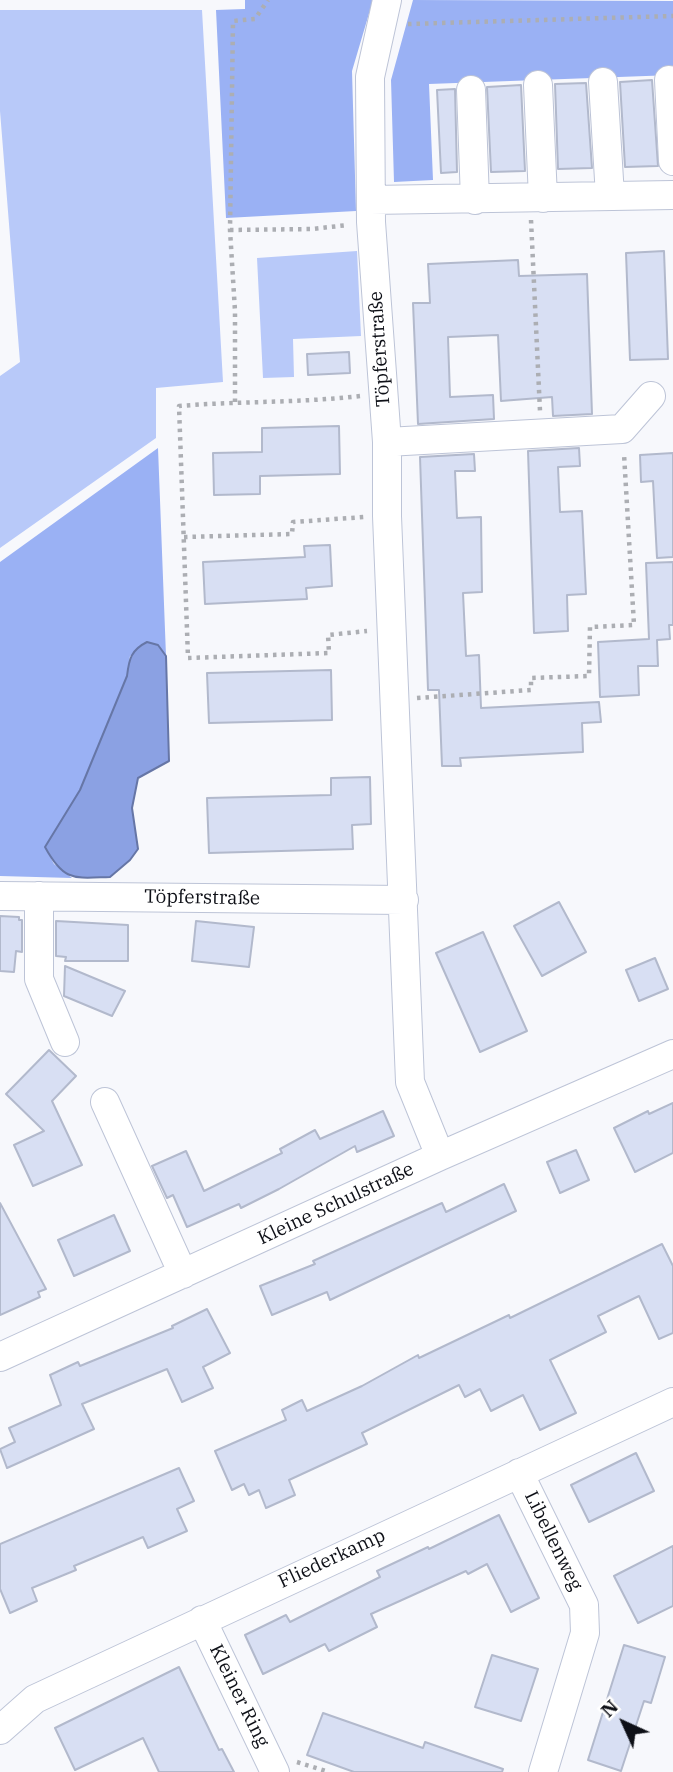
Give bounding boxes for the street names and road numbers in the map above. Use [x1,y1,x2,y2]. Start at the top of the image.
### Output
street label: Töpferstraße [365,290,395,408]
street label: Töpferstraße [144,886,260,910]
street label: Kleine Schulstraße [254,1158,418,1250]
street label: Libellenweg [519,1488,587,1594]
street label: Fliederkamp [275,1524,389,1594]
street label: Kleiner Ring [204,1641,274,1751]

